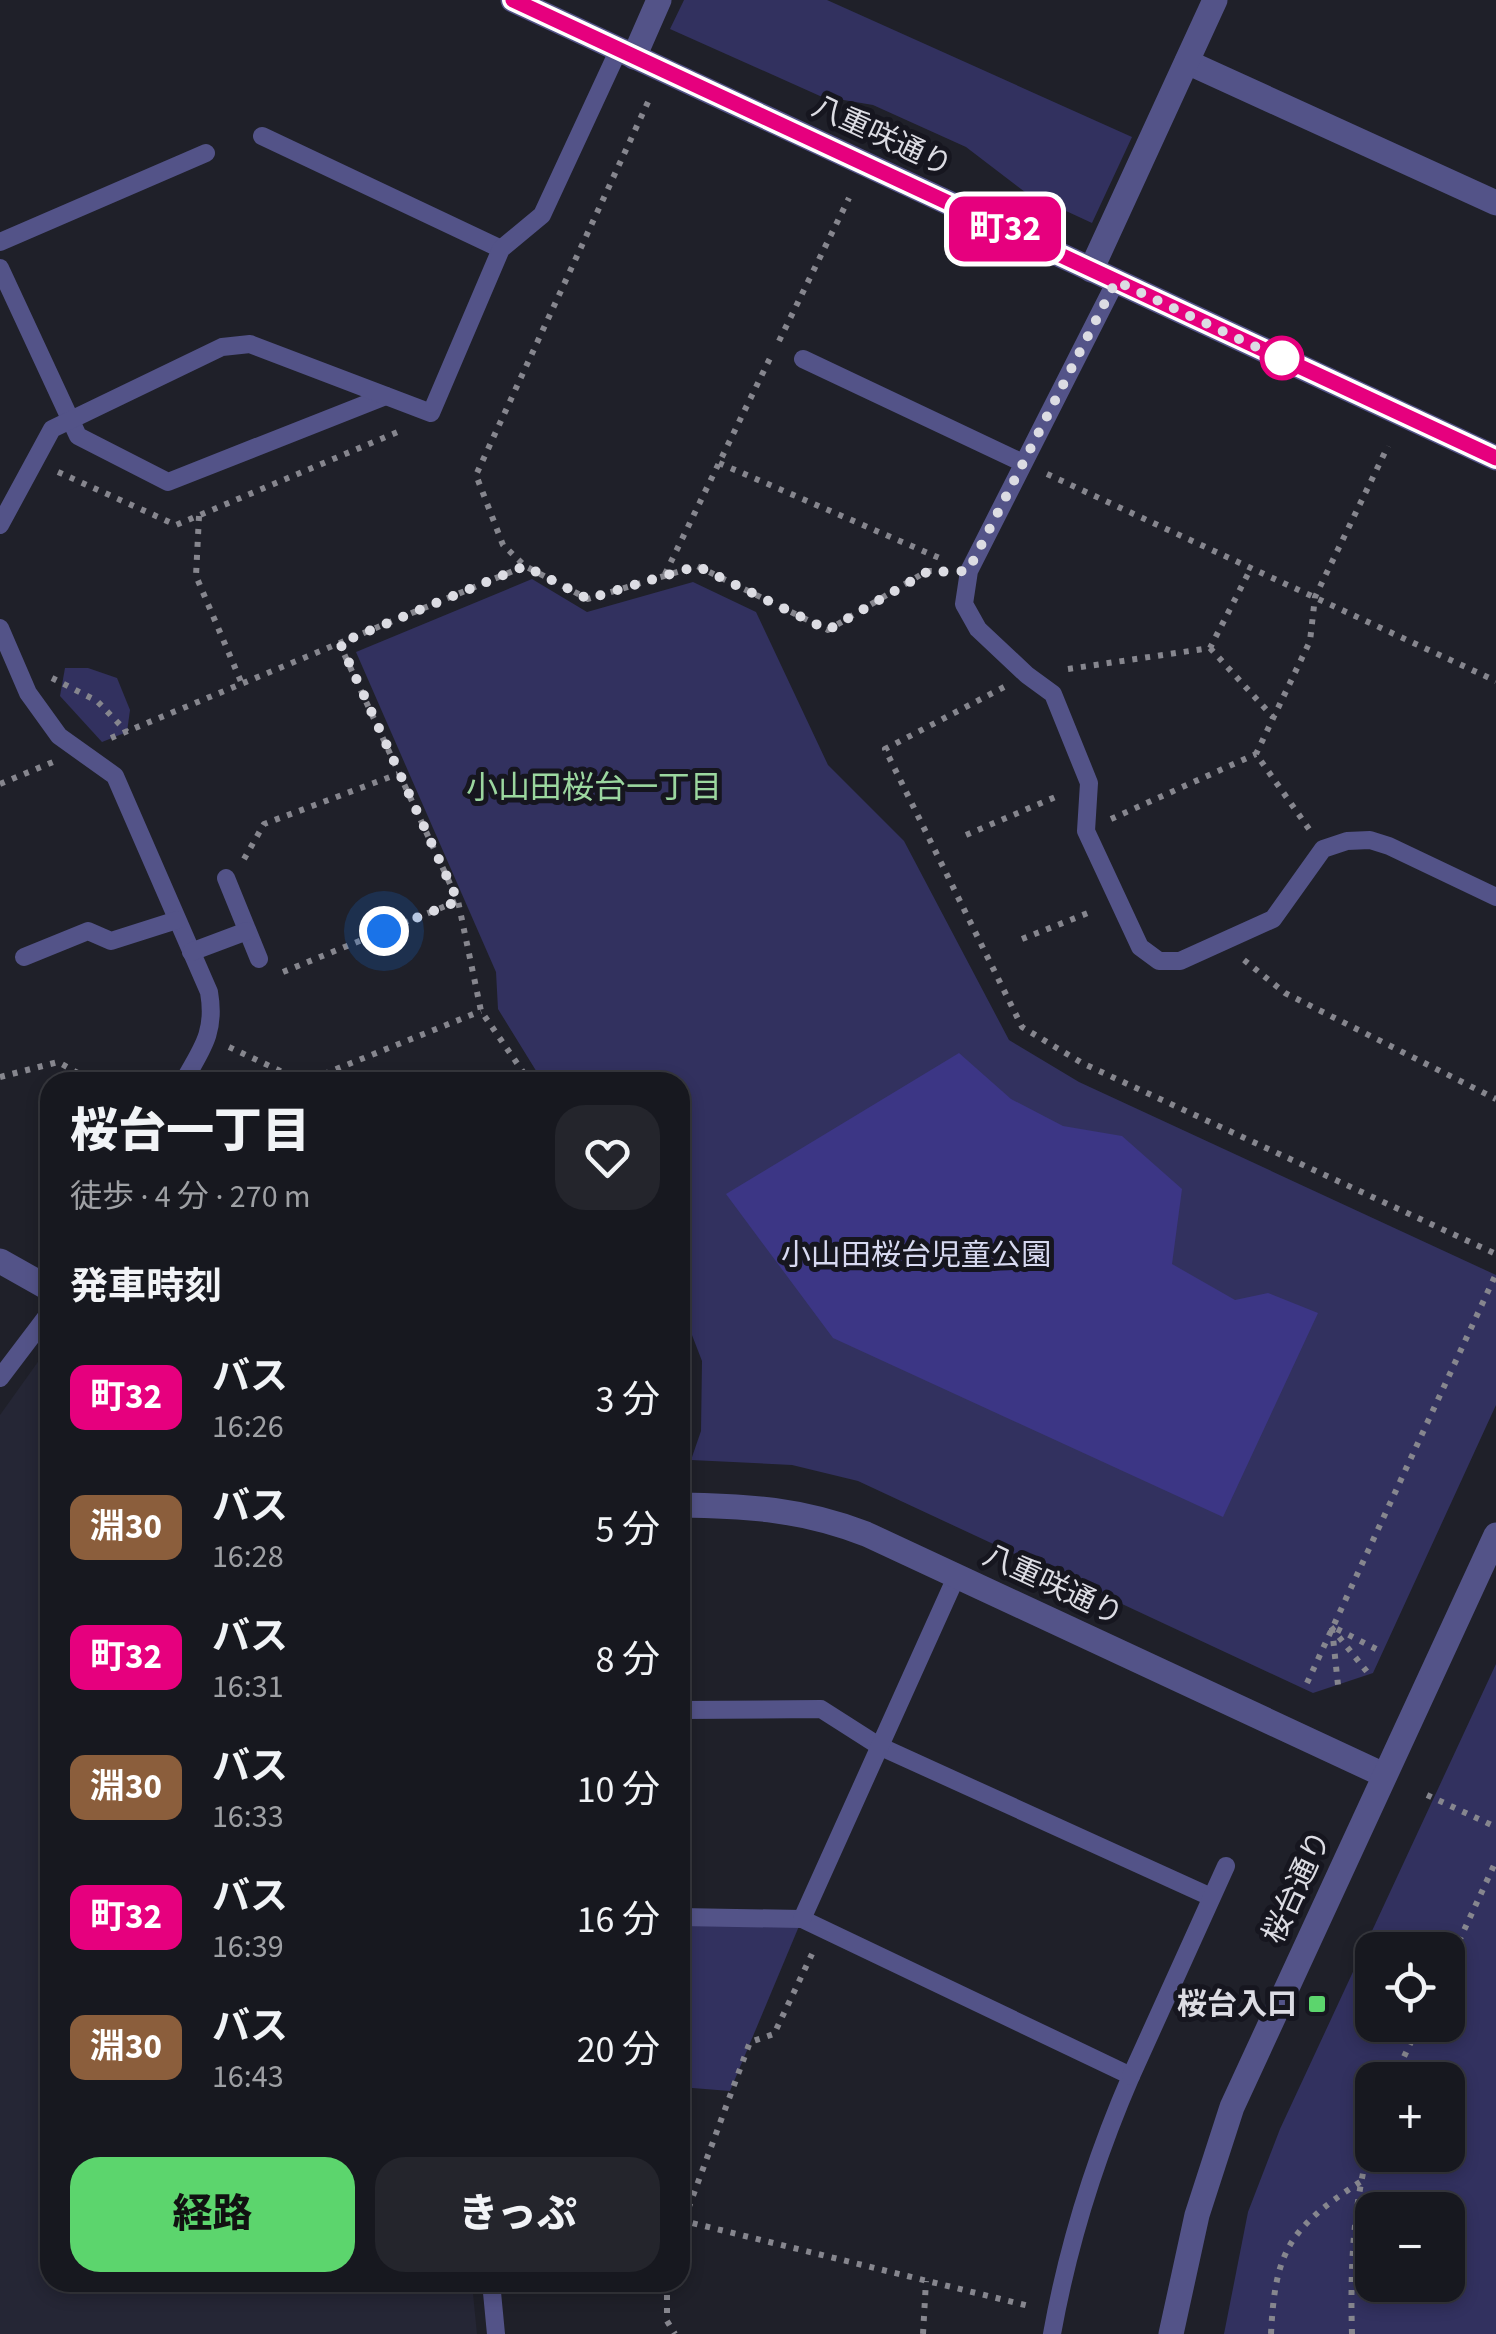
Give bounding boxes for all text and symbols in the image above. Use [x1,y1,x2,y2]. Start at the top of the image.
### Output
street label: 八重咲通り [805,85,959,187]
line badge: 町32 [948,196,1062,262]
text: 町32 [969,204,1041,254]
unlabelled marker [1261,337,1303,379]
district label: 小山田桜台一丁目 [466,765,722,811]
your location [359,906,409,956]
text: 桜台一丁目 [70,1098,310,1166]
button: heart [555,1105,660,1210]
text: 徒歩 · 4 分 · 270 m [70,1174,310,1220]
park label: 小山田桜台児童公園 [781,1234,1051,1277]
text: 発車時刻 [70,1260,222,1314]
text: バス [212,1350,288,1404]
text: 町32 [90,1372,162,1422]
text: 3 分 [596,1373,660,1427]
text: 16:26 [212,1404,284,1450]
text: バス [212,1480,288,1534]
text: 淵30 [90,1502,162,1552]
text: 5 分 [596,1503,660,1557]
text: 16:28 [212,1534,284,1580]
street label: 八重咲通り [976,1534,1130,1636]
text: バス [212,1610,288,1664]
text: 町32 [90,1632,162,1682]
text: 8 分 [596,1633,660,1687]
text: 16:31 [212,1664,284,1710]
text: バス [212,1740,288,1794]
text: 淵30 [90,1762,162,1812]
text: 10 分 [577,1763,660,1817]
text: 16:33 [212,1794,284,1840]
street label: 桜台通り [1252,1824,1342,1950]
text: バス [212,1870,288,1924]
text: 町32 [90,1892,162,1942]
text: 16 分 [577,1893,660,1947]
text: 16:39 [212,1924,284,1970]
map controls [1355,1932,1465,2302]
button: locate [1355,1932,1465,2042]
place label: 桜台入口 [1177,1983,1297,2026]
marker: 桜台入口 [1306,1993,1328,2015]
text: バス [212,2000,288,2054]
text: 淵30 [90,2022,162,2072]
text: 20 分 [577,2023,660,2077]
text: 16:43 [212,2054,284,2100]
button: + [1355,2062,1465,2172]
button: 経路 [70,2157,355,2272]
button: きっぷ [375,2157,660,2272]
button: − [1355,2192,1465,2302]

